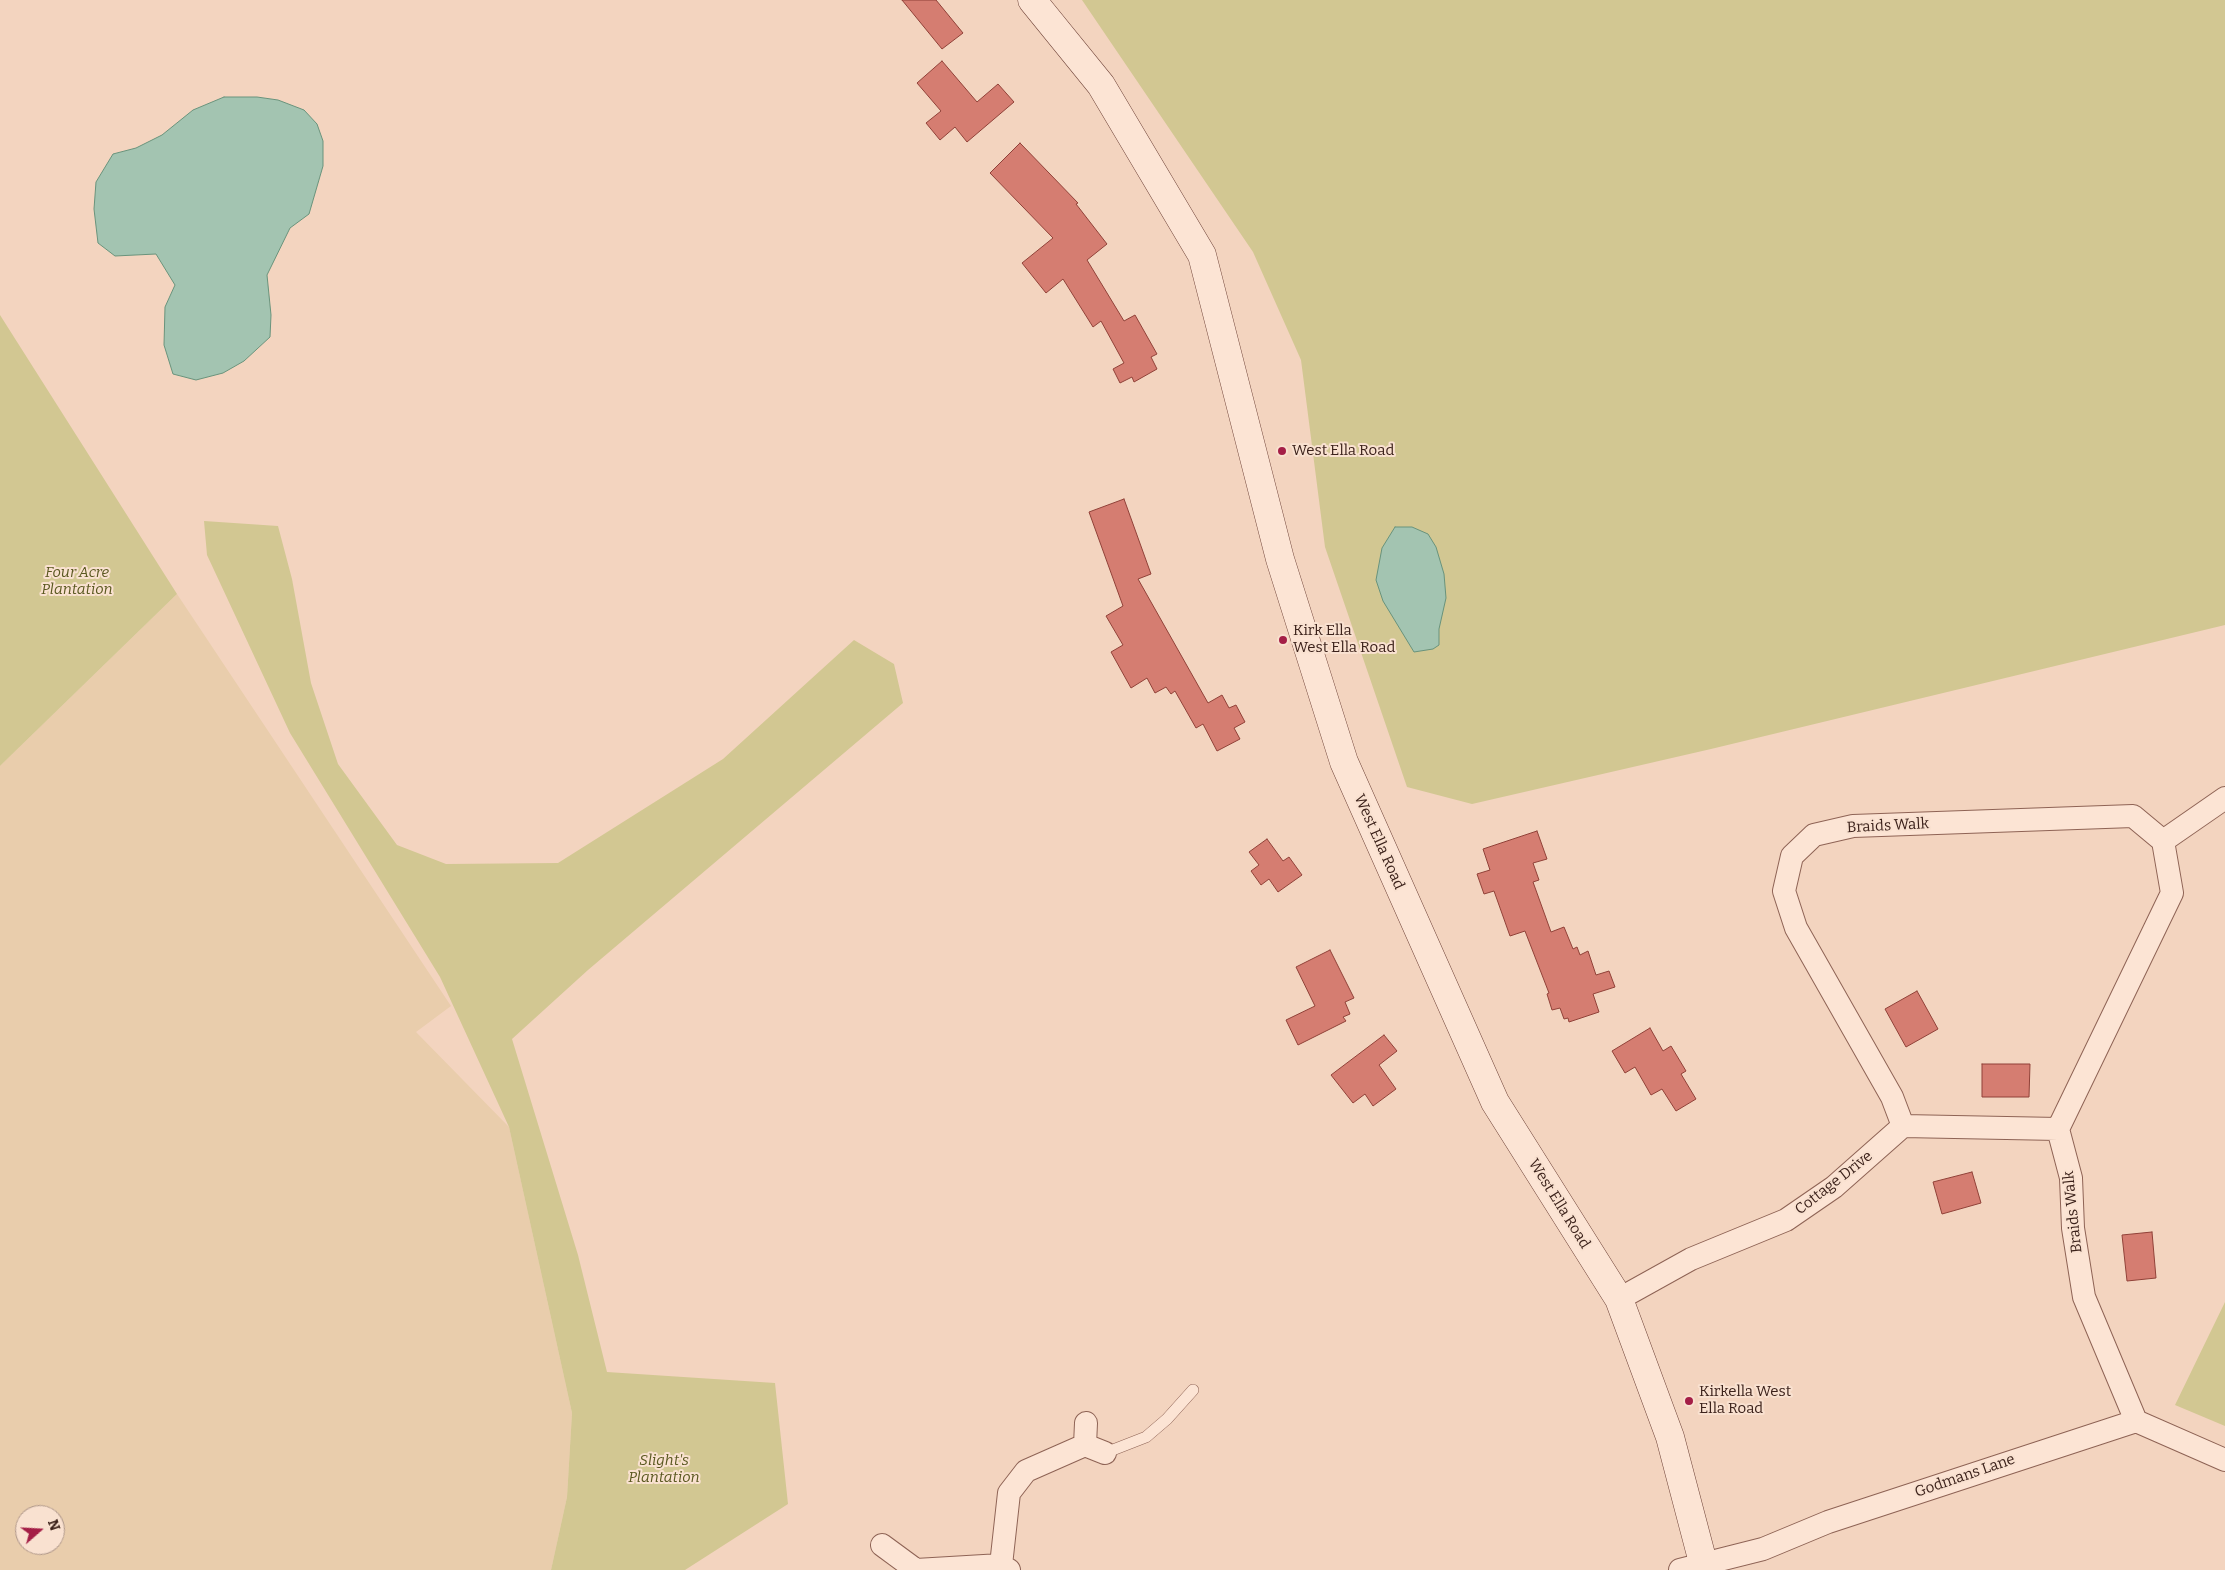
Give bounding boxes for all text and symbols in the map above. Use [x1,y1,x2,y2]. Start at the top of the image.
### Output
place label: West Ella Road [1292,442,1394,460]
marker: West Ella Road [1276,445,1288,457]
park label: Four Acre Plantation [41,564,113,599]
place label: Kirk Ella West Ella Road [1293,622,1395,657]
marker: Kirk Ella West Ella Road [1277,634,1289,646]
street label: West Ella Road [1350,792,1408,892]
street label: Braids Walk [1846,815,1930,837]
street label: Cottage Drive [1792,1147,1876,1219]
street label: West Ella Road [1524,1156,1594,1252]
street label: Braids Walk [2060,1170,2086,1254]
place label: Kirkella West Ella Road [1699,1383,1791,1418]
marker: Kirkella West Ella Road [1683,1395,1695,1407]
street label: Godmans Lane [1913,1450,2017,1502]
park label: Slight's Plantation [628,1452,700,1487]
north arrow [15,1505,65,1555]
text: N [44,1517,64,1533]

